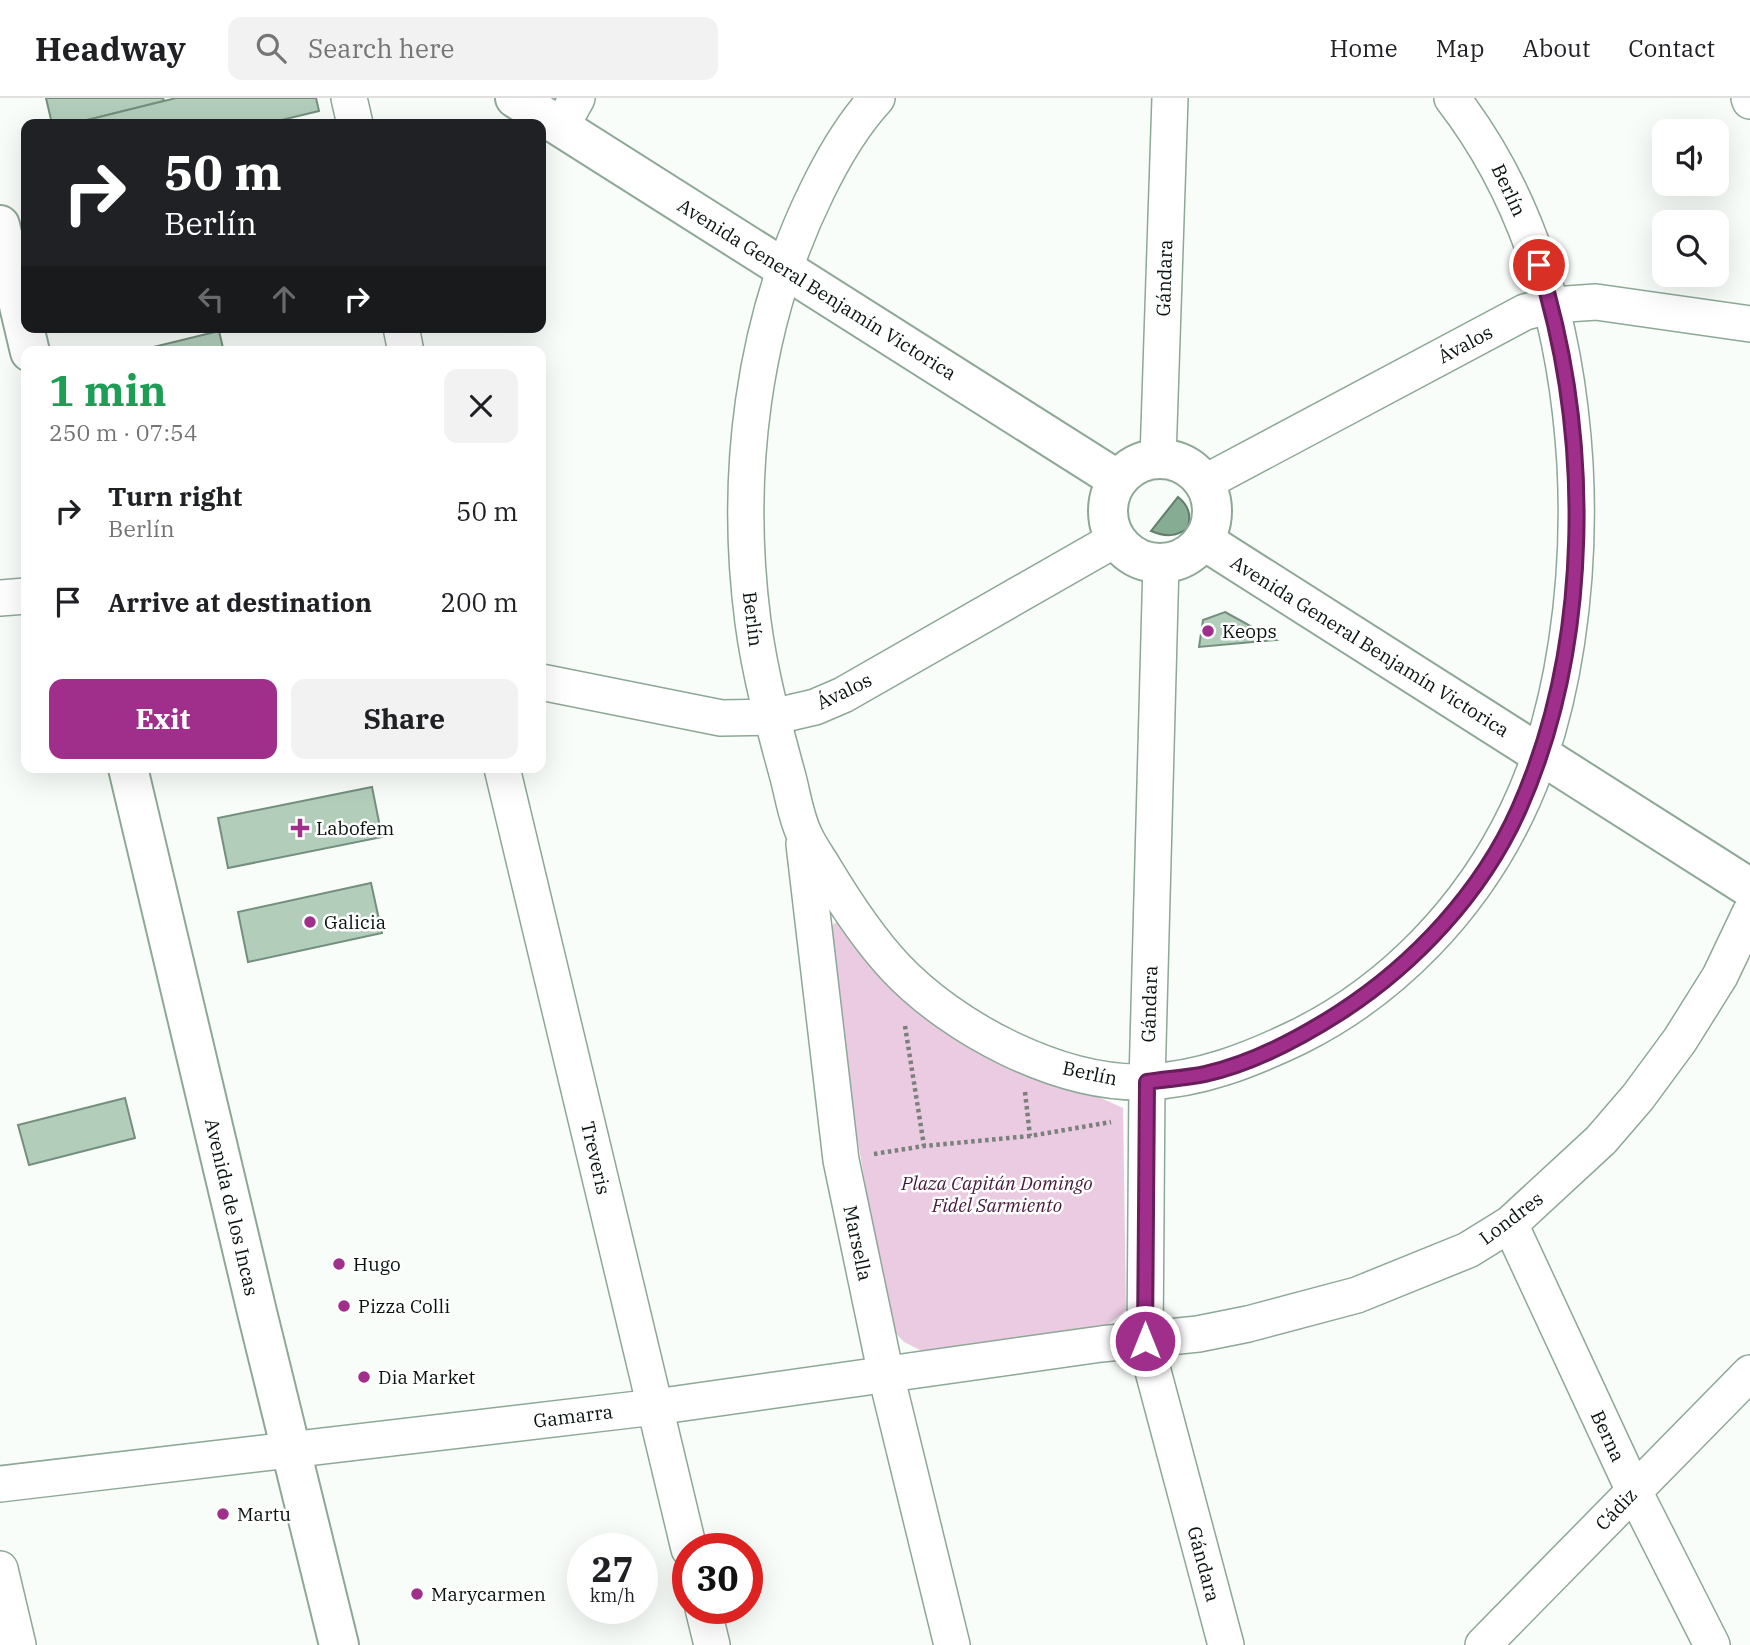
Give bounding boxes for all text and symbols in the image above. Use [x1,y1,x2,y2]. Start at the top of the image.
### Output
search box [228,17,718,80]
text: Headway [35,27,186,70]
icon: search [252,29,290,67]
text: Search here [308,31,454,65]
text: Home [1330,32,1398,64]
text: Map [1436,32,1484,64]
text: About [1522,32,1590,64]
text: Contact [1628,32,1715,64]
map controls [1652,119,1729,287]
button: sound [1652,119,1729,196]
text: 50 m [164,140,282,203]
icon: right [49,147,140,238]
street label: Berlín [1486,160,1532,220]
street label: Avenida General Benjamín Victorica [673,193,961,385]
text: Berlín [164,202,257,244]
button: search [1652,210,1729,287]
pin [1509,235,1569,295]
street label: Gándara [1151,239,1177,317]
icon: arrive [1520,246,1558,284]
icon: left [192,280,230,318]
icon: ahead [265,280,303,318]
icon: right [338,280,376,318]
street label: Ávalos [1434,320,1496,368]
text: 1 min [49,363,167,418]
button: close [444,369,518,443]
text: 250 m · 07:54 [49,417,198,447]
text: Turn right [108,479,242,513]
icon: right [49,492,87,530]
text: 50 m [456,494,518,528]
text: Berlín [108,513,175,543]
street label: Avenida General Benjamín Victorica [1226,550,1514,742]
icon: arrive [49,583,87,621]
text: Arrive at destination [108,585,372,619]
text: 200 m [440,585,518,619]
street label: Berlín [738,590,768,648]
place label: Keops [1222,619,1277,643]
marker: Keops [1200,623,1216,639]
street label: Ávalos [812,667,876,715]
button: Exit [49,679,277,759]
button: Share [291,679,518,759]
place label: Labofem [316,816,394,840]
marker: Labofem [290,818,310,838]
place label: Galicia [324,910,386,934]
marker: Galicia [302,914,318,930]
street label: Gándara [1136,965,1162,1043]
street label: Berlín [1061,1056,1119,1090]
street label: Avenida de los Incas [200,1116,264,1298]
street label: Treveris [576,1119,616,1197]
park label: Plaza Capitán Domingo Fidel Sarmiento [900,1171,1093,1217]
street label: Londres [1474,1186,1548,1250]
street label: Marsella [838,1203,878,1283]
place label: Hugo [353,1252,401,1276]
marker: Hugo [331,1256,347,1272]
place label: Pizza Colli [358,1294,450,1318]
marker: Pizza Colli [336,1298,352,1314]
position arrow [1108,1304,1182,1378]
place label: Dia Market [378,1365,476,1389]
marker: Dia Market [356,1369,372,1385]
street label: Gamarra [532,1399,614,1433]
street label: Berna [1586,1407,1630,1465]
street label: Cádiz [1590,1483,1642,1535]
place label: Martu [237,1502,291,1526]
marker: Martu [215,1506,231,1522]
street label: Gándara [1182,1524,1226,1604]
speed limit sign: 30 [672,1533,763,1624]
text: 27 [591,1546,634,1592]
place label: Marycarmen [431,1582,546,1606]
text: km/h [590,1584,635,1607]
marker: Marycarmen [409,1586,425,1602]

